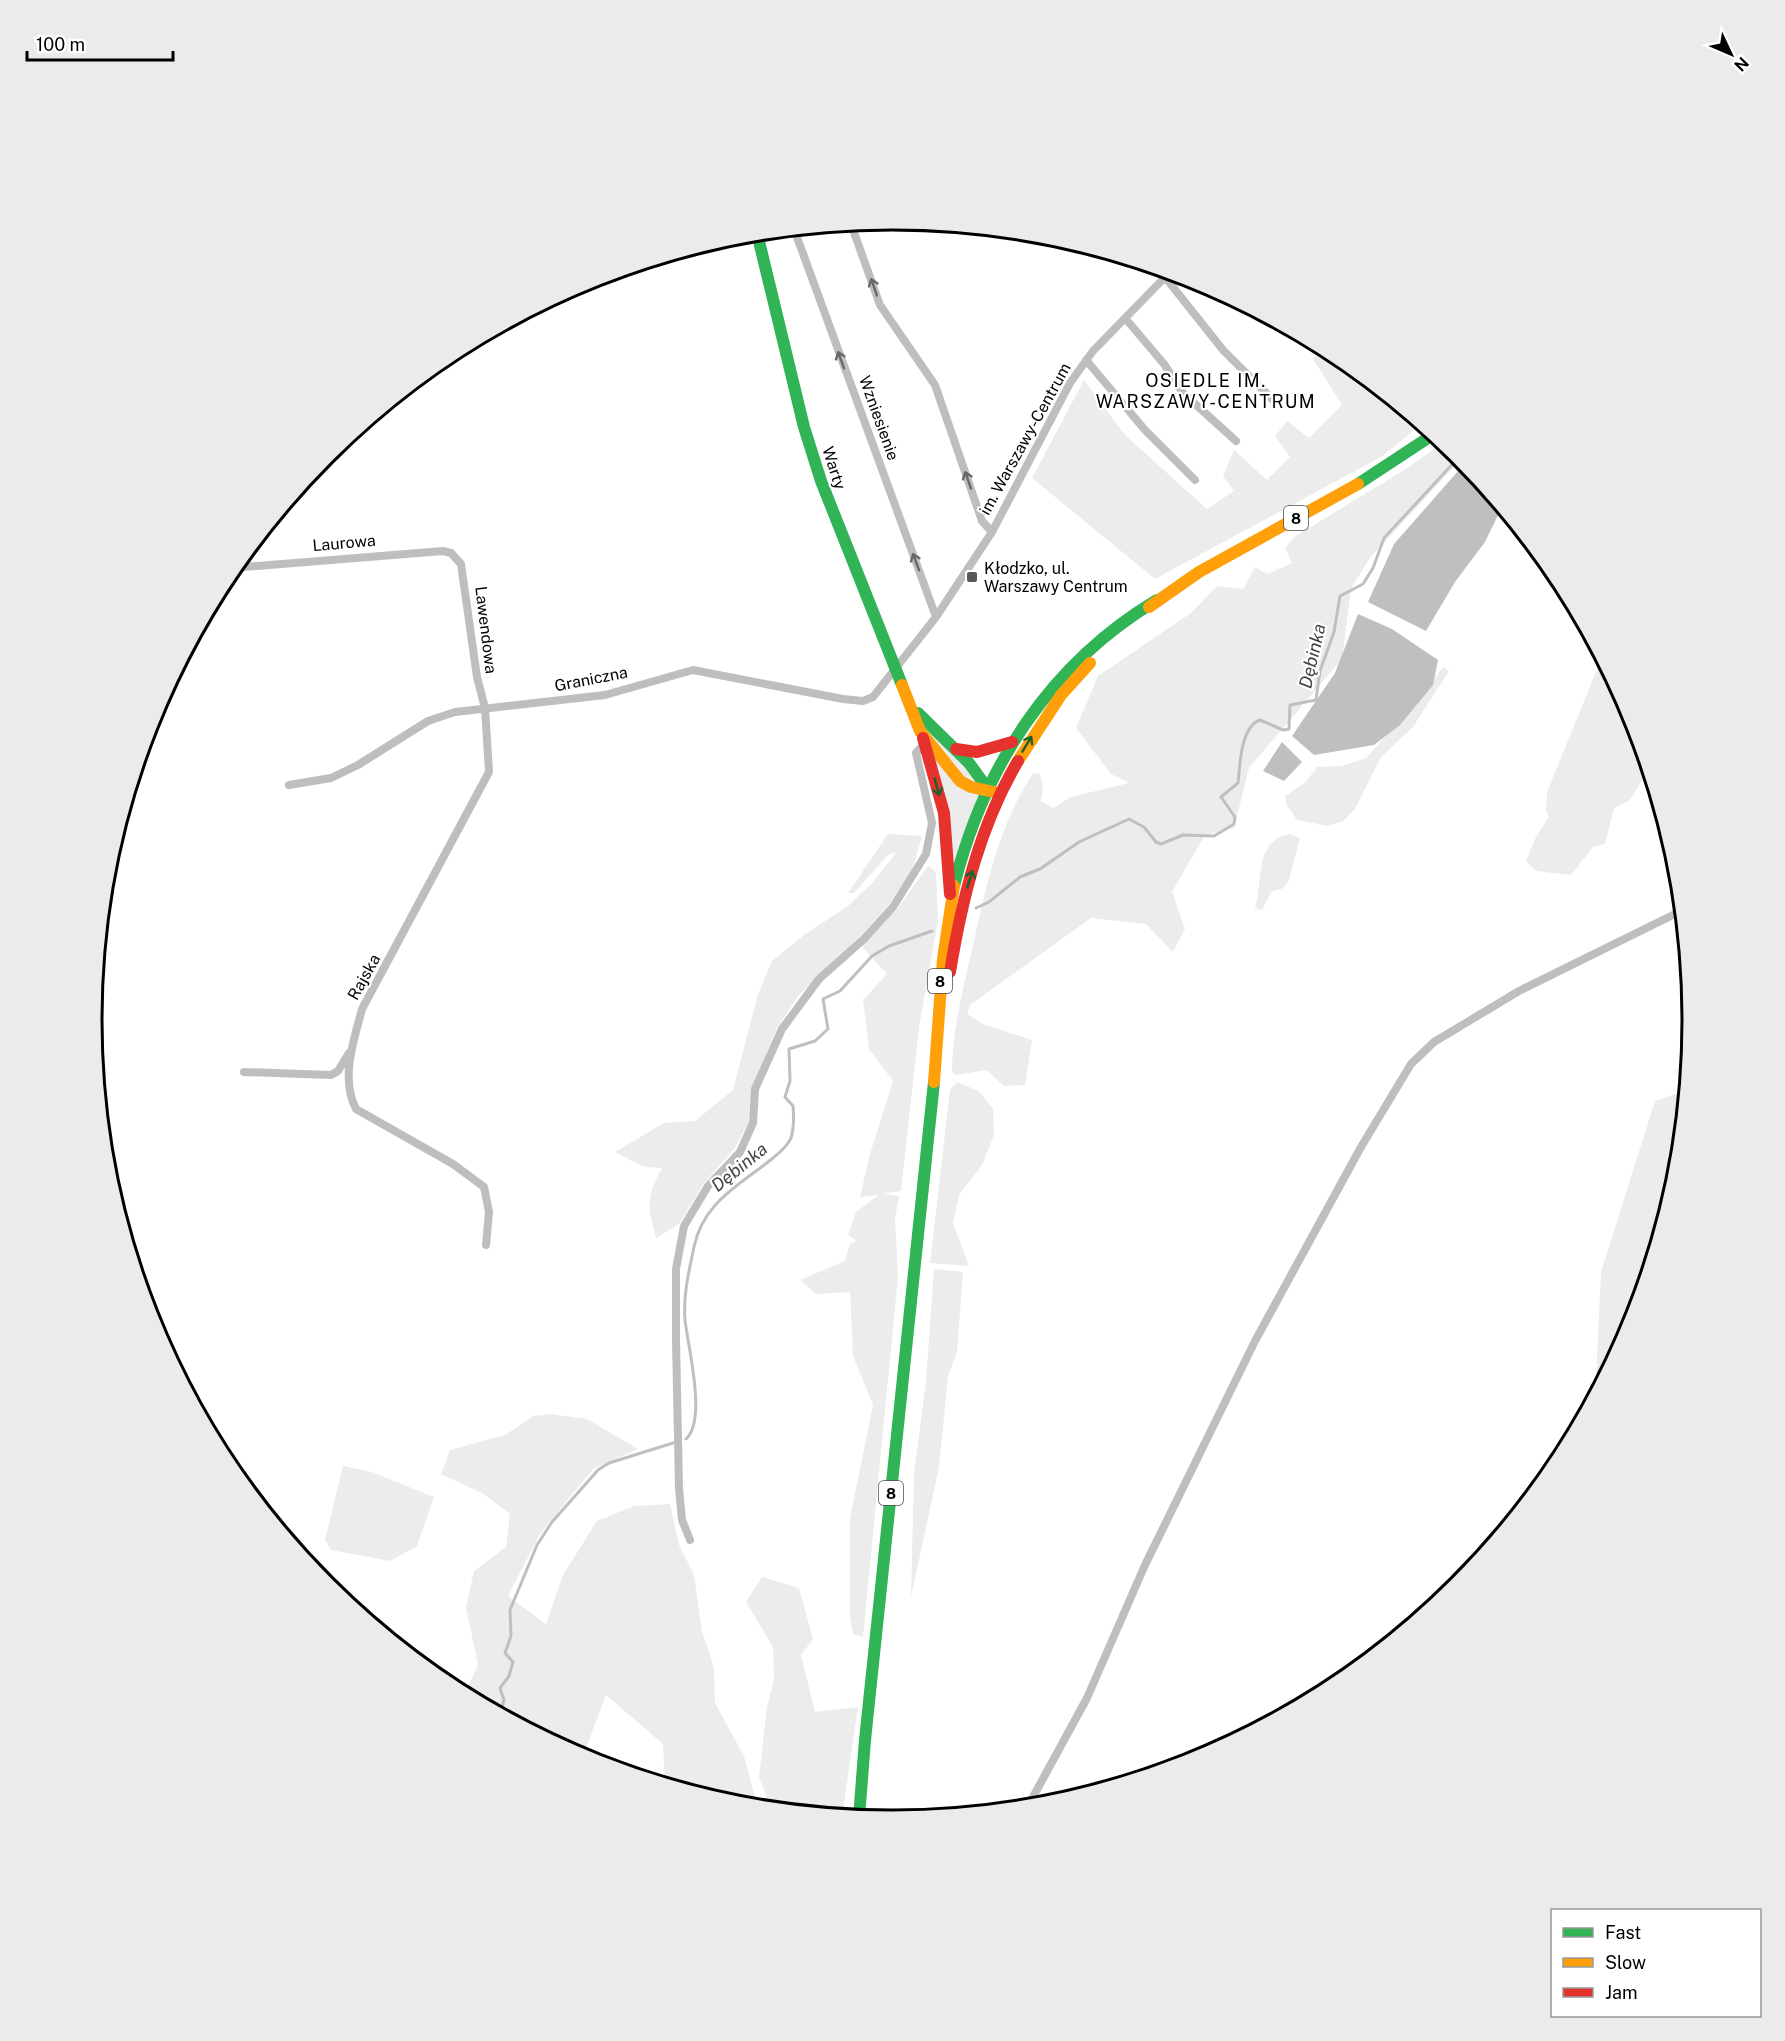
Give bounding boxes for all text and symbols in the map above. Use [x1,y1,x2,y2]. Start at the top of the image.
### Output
scale bar [27,24,172,62]
north arrow [1701,24,1761,84]
text: 100 m [36,34,85,55]
text: N [1730,53,1753,75]
one-way arrow [868,278,879,297]
one-way arrow [835,351,846,369]
street label: im. Warszawy-Centrum [975,360,1075,518]
district label: OSIEDLE IM. WARSZAWY-CENTRUM [1096,370,1316,412]
street label: Wzniesienie [855,373,903,463]
street label: Warty [818,444,850,492]
one-way arrow [961,471,972,490]
road number: 8 [1284,506,1308,530]
street label: Laurowa [312,531,376,555]
one-way arrow [910,553,921,572]
place label: Kłodzko, ul. Warszawy Centrum [984,559,1128,596]
marker: Kłodzko, ul. Warszawy Centrum [965,570,979,584]
street label: Lawendowa [471,585,501,675]
water label: Dębinka [1294,622,1330,690]
street label: Graniczna [553,663,629,695]
one-way arrow [1022,736,1034,753]
one-way arrow [932,777,943,796]
one-way arrow [965,870,976,889]
street label: Rajska [344,951,384,1003]
road number: 8 [928,969,952,993]
water label: Dębinka [707,1138,771,1196]
road number: 8 [879,1481,903,1505]
legend [1551,1909,1761,2017]
text: Fast [1605,1922,1641,1943]
text: Slow [1605,1952,1646,1973]
text: Jam [1605,1982,1638,2003]

